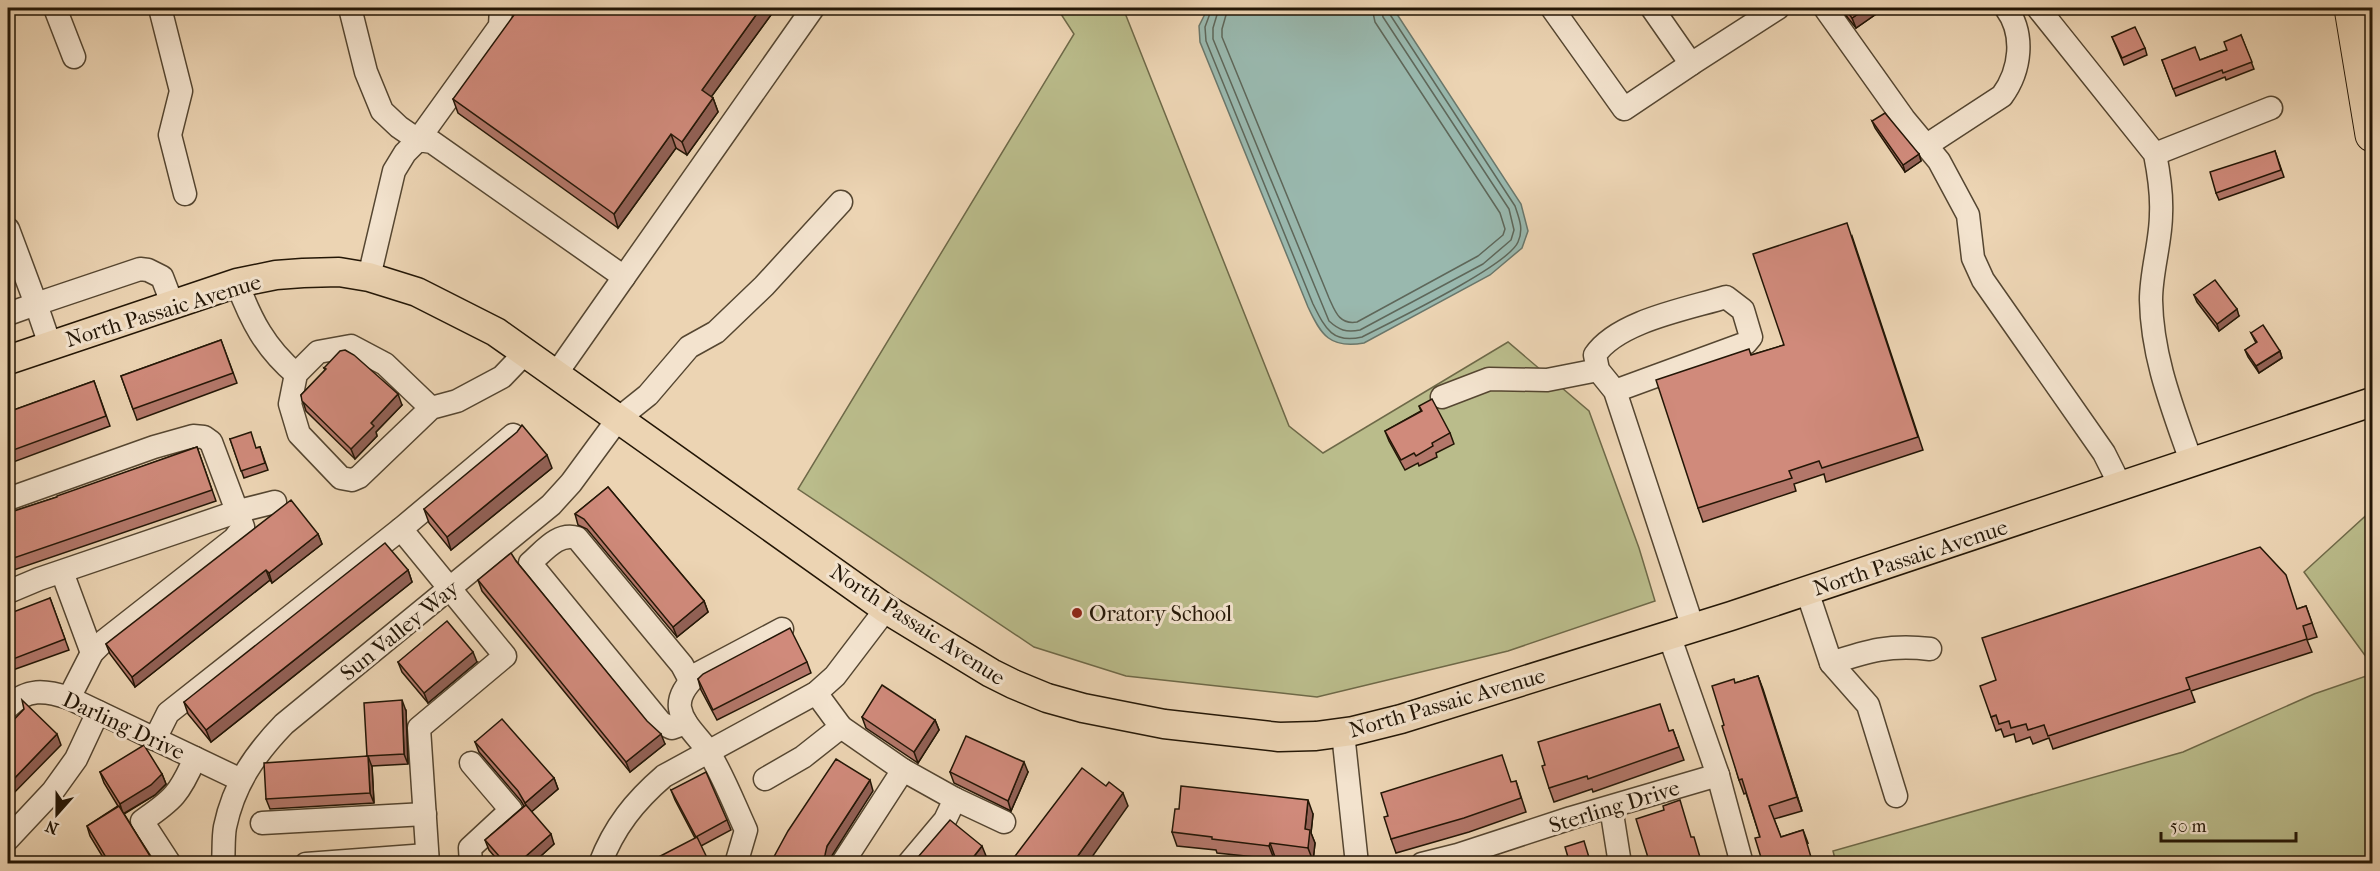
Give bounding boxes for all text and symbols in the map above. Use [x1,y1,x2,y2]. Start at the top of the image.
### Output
street label: North Passaic Avenue [62,269,264,353]
street label: North Passaic Avenue [1810,514,2011,602]
street label: North Passaic Avenue [825,559,1010,691]
street label: Sun Valley Way [335,574,465,686]
place label: Oratory School [1089,601,1232,627]
marker: Oratory School [1070,606,1084,620]
street label: North Passaic Avenue [1346,662,1549,743]
street label: Darling Drive [58,686,189,766]
street label: Sterling Drive [1546,775,1683,839]
north arrow [27,784,87,844]
scale bar [2161,805,2296,843]
text: N [42,816,61,839]
text: 50 m [2170,816,2207,837]

